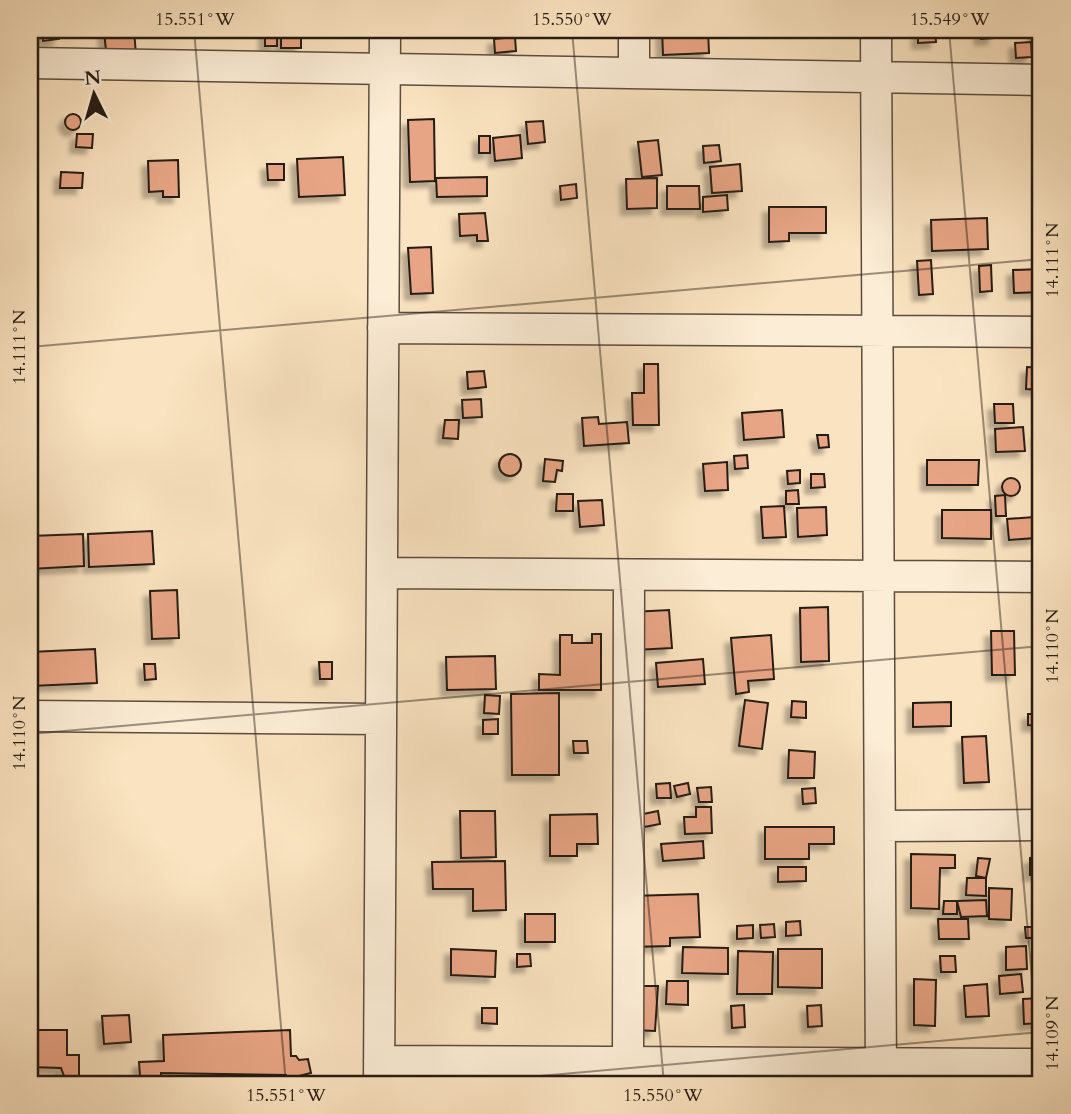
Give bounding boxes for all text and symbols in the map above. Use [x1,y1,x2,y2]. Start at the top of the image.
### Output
text: 15.551°W [155,7,235,32]
text: 15.550°W [532,7,612,32]
text: 15.549°W [910,7,990,32]
north arrow [60,60,130,130]
text: N [83,64,102,92]
text: 14.111°N [1040,222,1065,298]
text: 14.111°N [7,309,32,385]
text: 14.110°N [1040,608,1065,684]
text: 14.110°N [7,695,32,771]
text: 14.109°N [1040,995,1065,1071]
text: 15.551°W [246,1083,326,1108]
text: 15.550°W [623,1083,703,1108]

